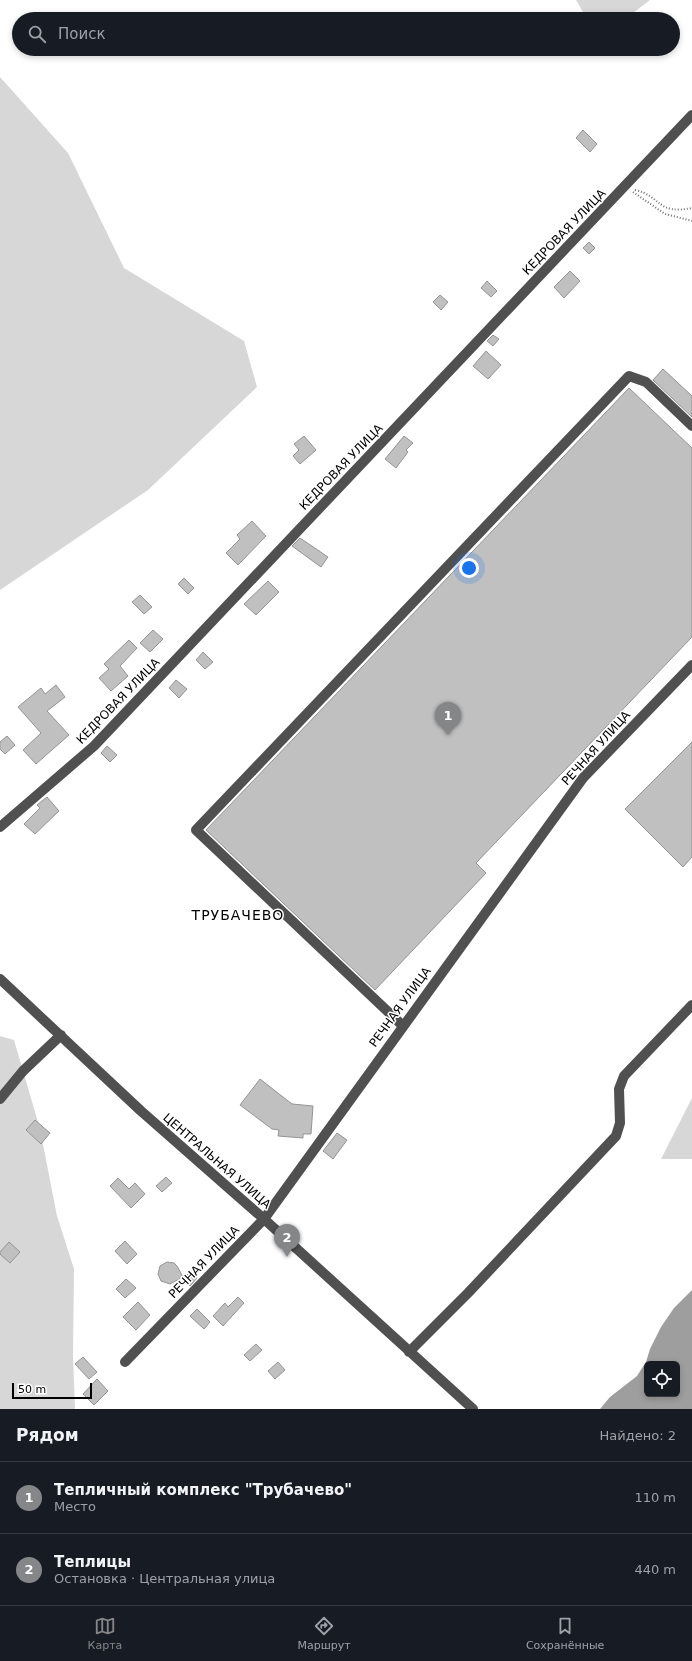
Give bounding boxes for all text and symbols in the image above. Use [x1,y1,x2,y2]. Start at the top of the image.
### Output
search box [12,12,680,56]
icon: search [26,23,48,45]
text: Поиск [58,25,106,43]
street label: КЕДРОВАЯ УЛИЦА [520,186,609,278]
street label: КЕДРОВАЯ УЛИЦА [297,421,386,513]
your location [459,558,479,578]
street label: КЕДРОВАЯ УЛИЦА [74,655,163,747]
pin: 1 [435,702,461,735]
street label: РЕЧНАЯ УЛИЦА [559,707,634,788]
district label: ТРУБАЧЕВО [191,907,284,923]
street label: РЕЧНАЯ УЛИЦА [366,964,434,1050]
street label: ЦЕНТРАЛЬНАЯ УЛИЦА [160,1110,274,1212]
street label: РЕЧНАЯ УЛИЦА [166,1222,243,1301]
pin: 2 [274,1224,300,1257]
map controls [644,1361,680,1397]
button: locate [644,1361,680,1397]
scale bar [12,1381,92,1400]
text: 50 m [18,1383,46,1396]
text: Рядом [16,1425,79,1445]
text: Найдено: 2 [600,1428,676,1443]
text: Тепличный комплекс "Трубачево" [54,1481,352,1499]
text: 1 [24,1490,34,1505]
text: 110 m [634,1490,676,1505]
text: Место [54,1499,96,1514]
text: Теплицы [54,1553,131,1571]
text: 2 [24,1562,34,1577]
text: 440 m [634,1562,676,1577]
text: Остановка · Центральная улица [54,1571,275,1586]
tab: Карта [88,1615,122,1652]
tab: Маршрут [298,1615,351,1652]
tab: Сохранённые [526,1615,604,1652]

